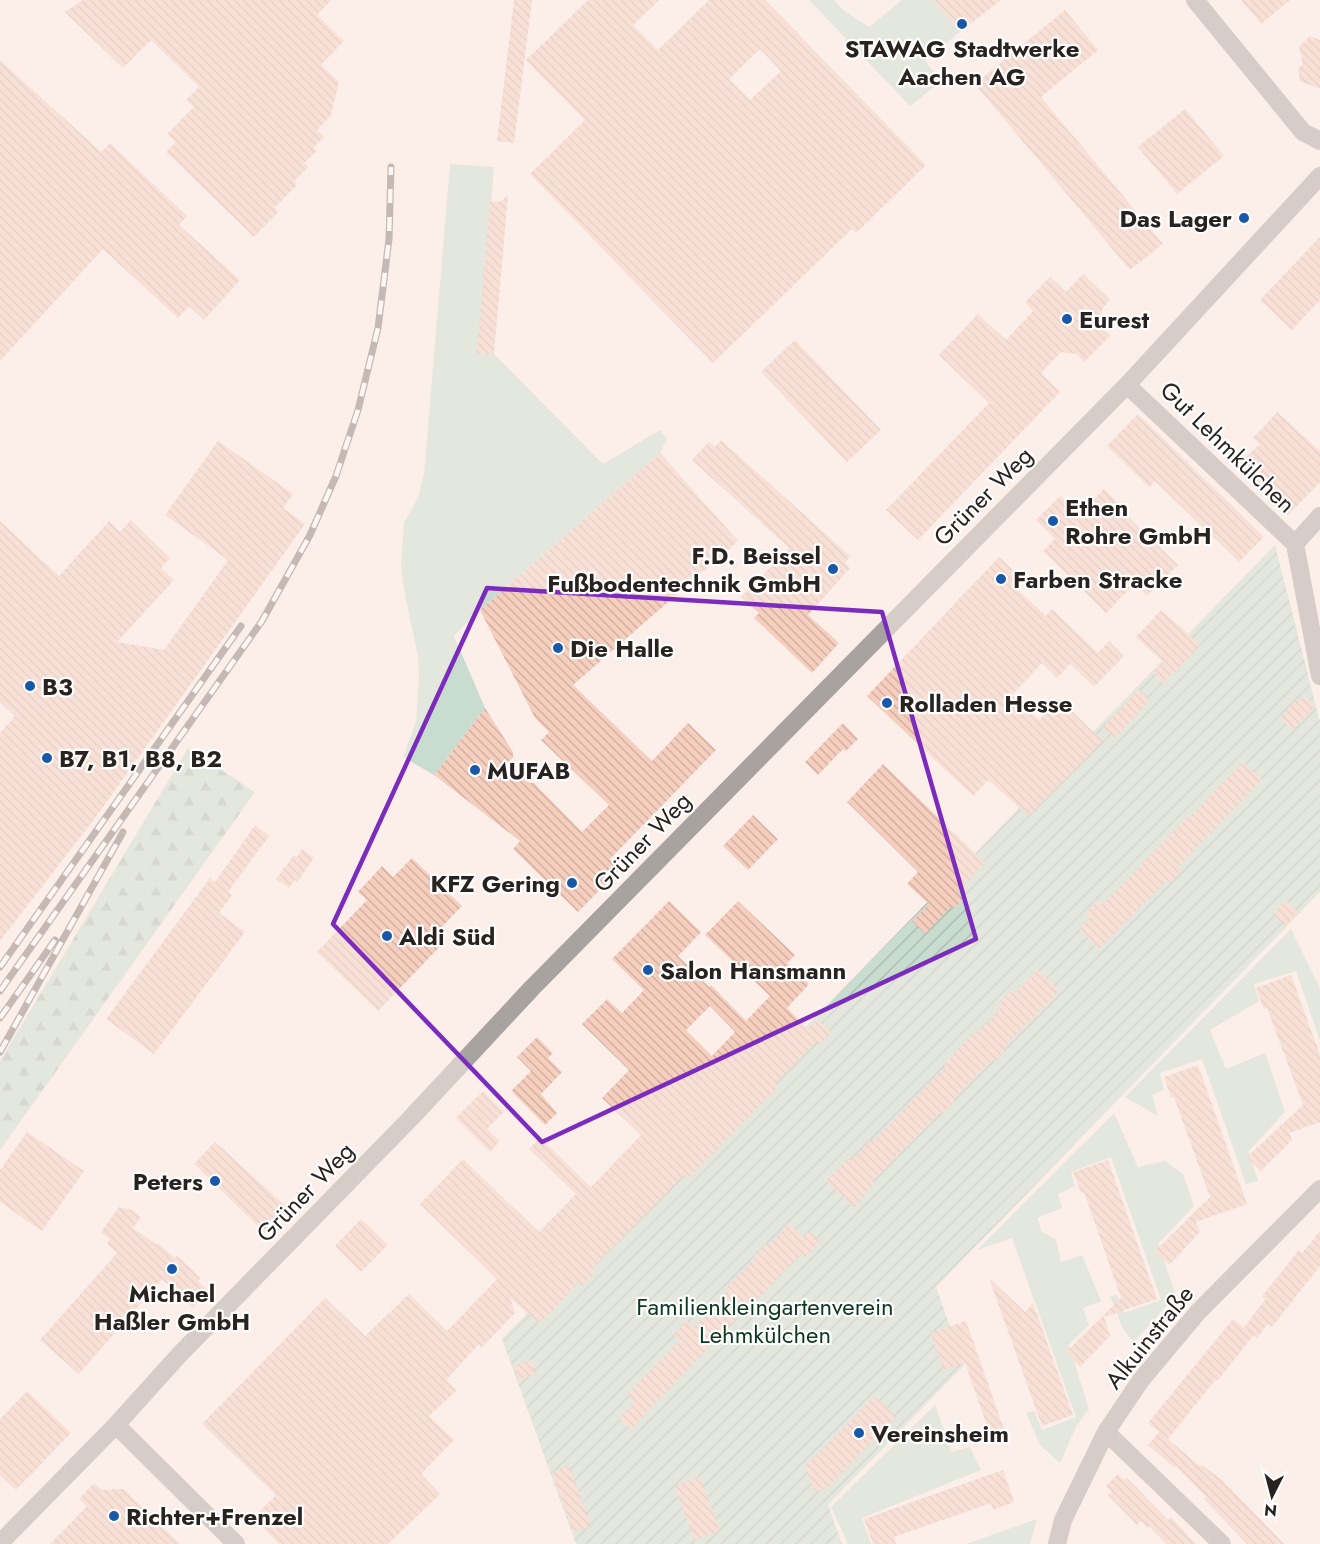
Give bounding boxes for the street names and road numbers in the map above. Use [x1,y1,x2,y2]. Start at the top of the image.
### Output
street label: Gut Lehmkülchen [1152,373,1304,521]
street label: Grüner Weg [925,438,1041,554]
street label: Grüner Weg [585,784,699,900]
street label: Grüner Weg [248,1134,362,1250]
street label: Alkuinstraße [1096,1278,1202,1396]

